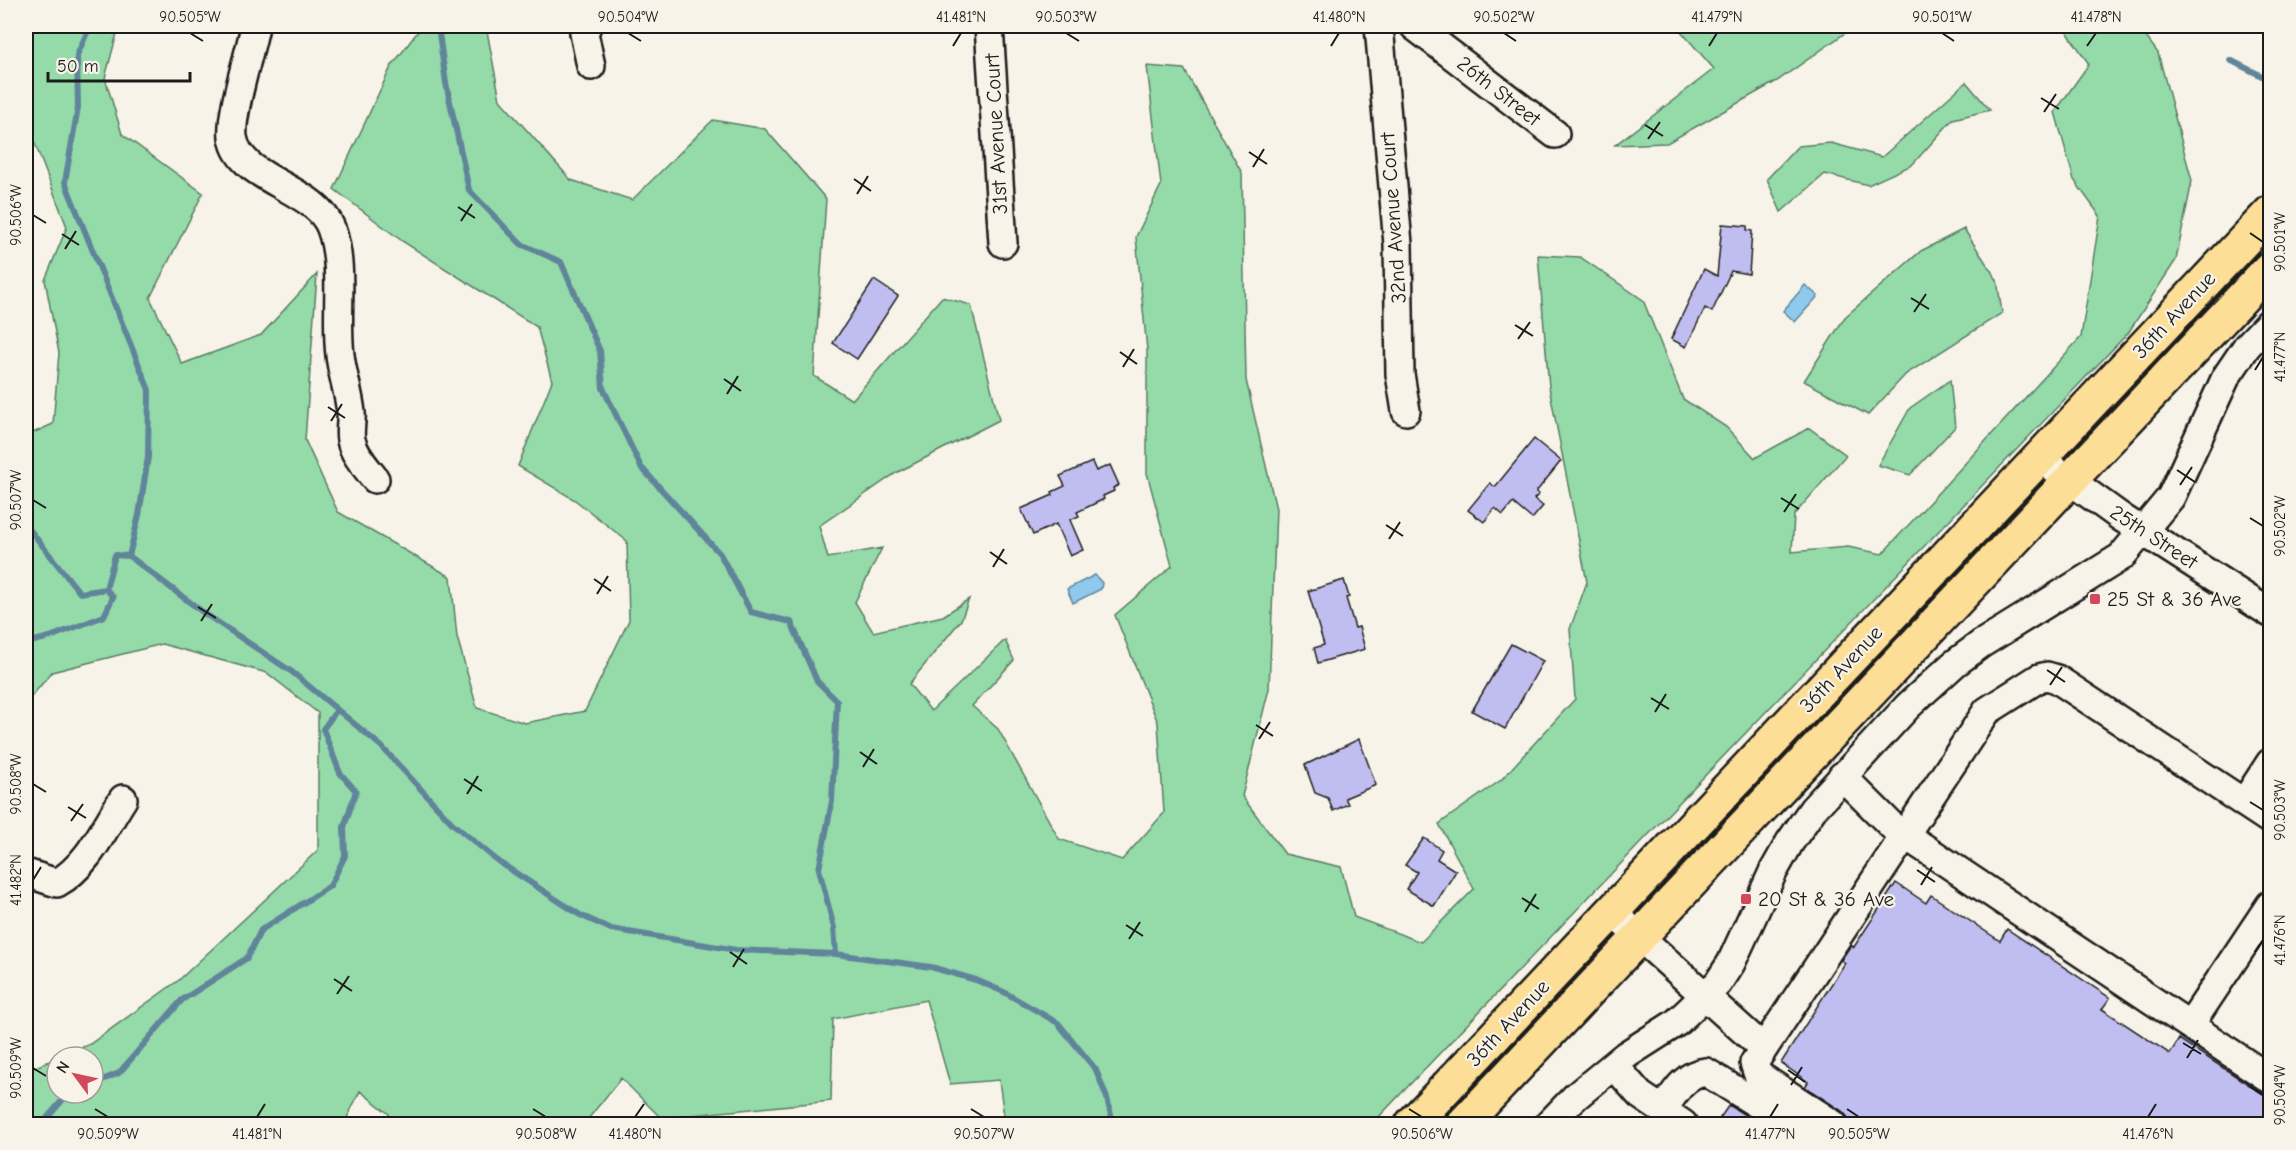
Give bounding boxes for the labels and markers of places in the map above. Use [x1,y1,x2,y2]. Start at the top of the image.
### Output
place label: 25 St & 36 Ave [2107,587,2242,611]
marker: 25 St & 36 Ave [2088,592,2102,606]
place label: 20 St & 36 Ave [1758,887,1894,911]
marker: 20 St & 36 Ave [1739,892,1753,906]

